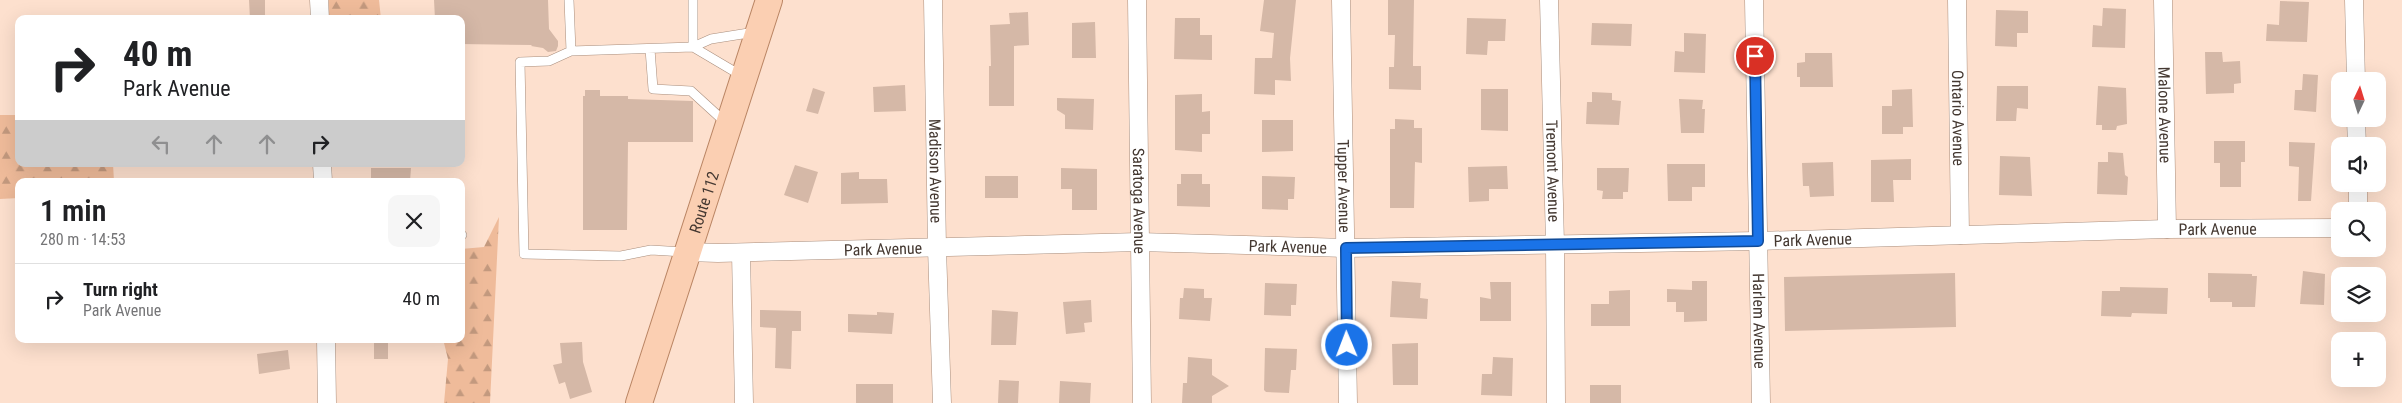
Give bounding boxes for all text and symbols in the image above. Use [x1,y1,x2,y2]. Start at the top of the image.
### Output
text: 40 m [123,34,192,75]
icon: right [40,35,105,100]
pin [1734,35,1776,77]
icon: arrive [1741,42,1769,70]
street label: Malone Avenue [2155,67,2175,163]
street label: Ontario Avenue [1948,70,1969,166]
north arrow [2331,72,2386,128]
map controls [2331,72,2386,387]
text: Park Avenue [123,76,231,101]
street label: Madison Avenue [925,119,946,223]
street label: Tremont Avenue [1542,120,1564,222]
icon: left [147,130,175,158]
icon: ahead [200,130,228,158]
icon: ahead [253,130,281,158]
icon: right [306,130,334,158]
button: sound [2331,137,2386,192]
street label: Tupper Avenue [1334,139,1355,233]
street label: Saratoga Avenue [1129,148,1150,254]
street label: Route 112 [685,169,723,236]
text: 1 min [40,193,106,228]
button: close [388,195,440,247]
button: search [2331,202,2386,257]
street label: Park Avenue [2178,219,2257,238]
street label: Park Avenue [1773,229,1852,250]
text: 280 m · 14:53 [40,230,126,249]
street label: Park Avenue [1248,236,1327,257]
street label: Park Avenue [844,238,922,259]
button: layers [2331,267,2386,322]
street label: Harlem Avenue [1749,273,1770,369]
text: Turn right [83,278,158,301]
icon: right [40,285,68,313]
text: 40 m [403,287,440,310]
text: Park Avenue [83,301,161,320]
position arrow [1320,318,1372,370]
button: + [2331,332,2386,387]

